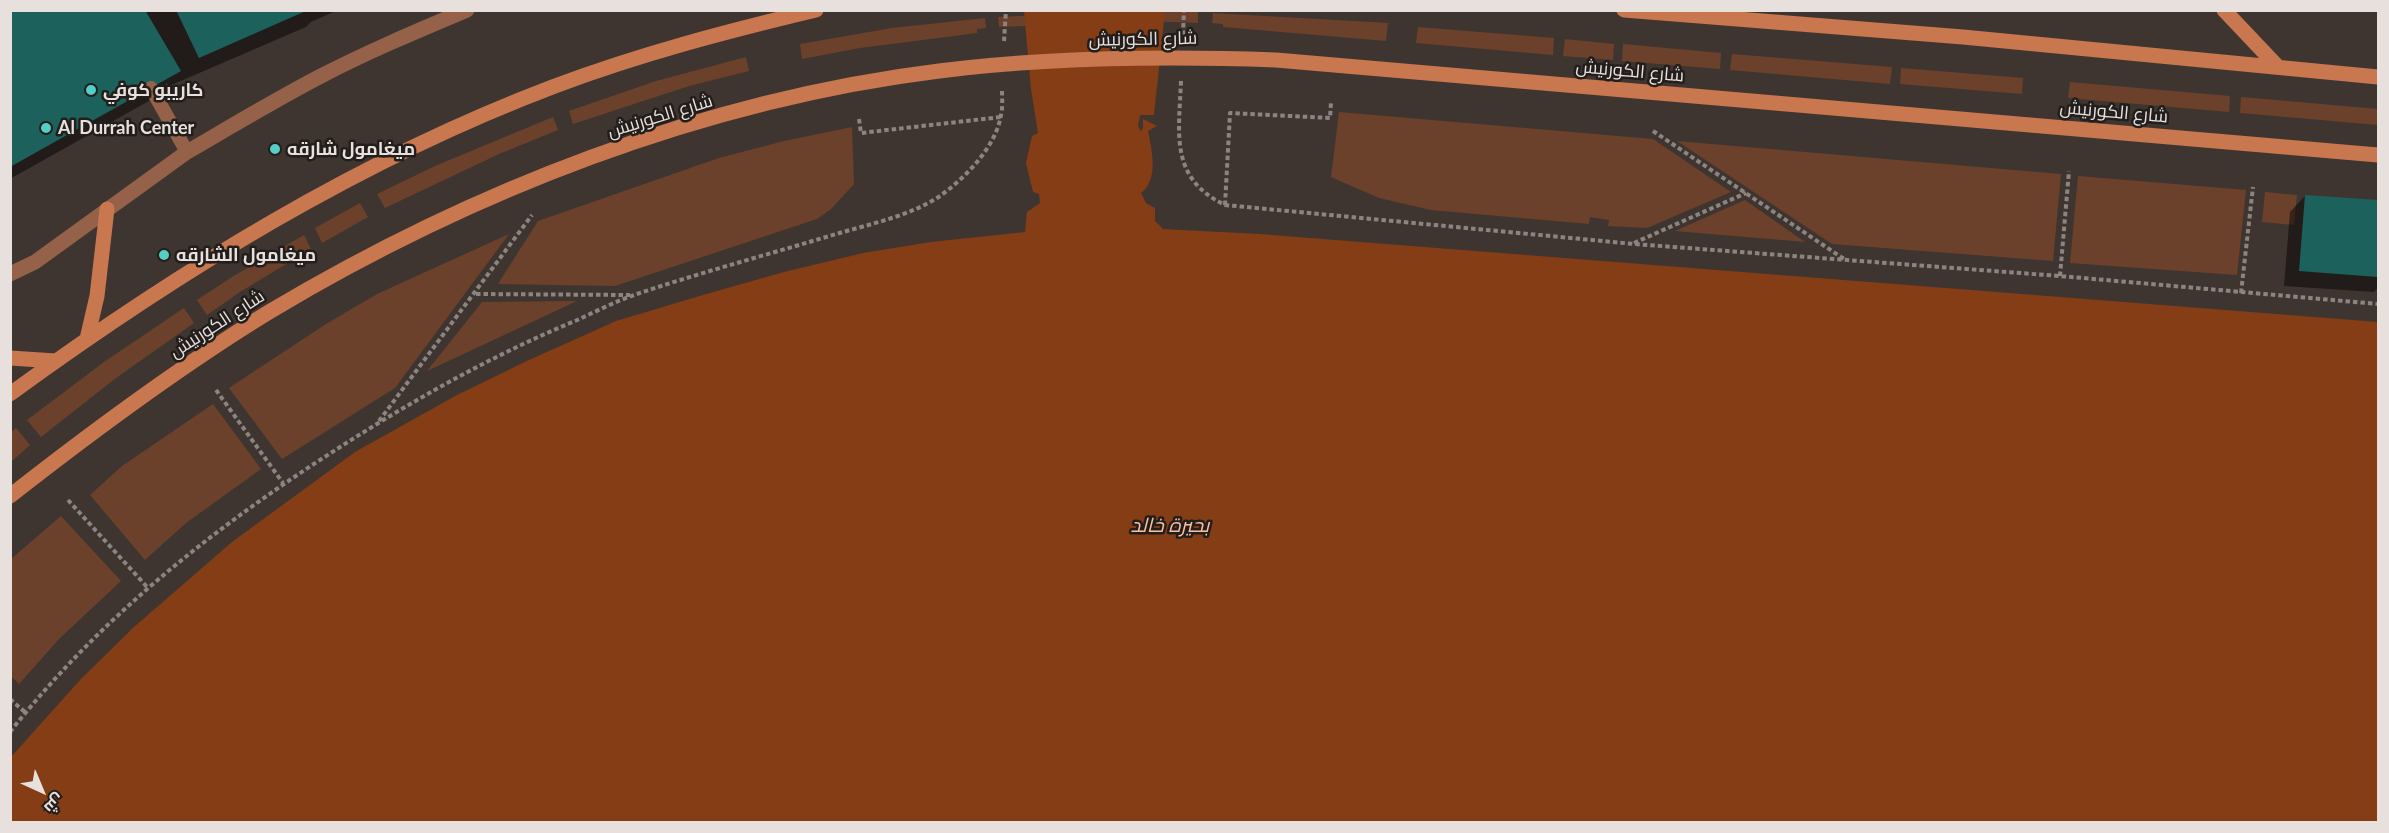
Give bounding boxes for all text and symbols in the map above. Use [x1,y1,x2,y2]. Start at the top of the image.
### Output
street label: شارع الكورنيش [1088,27,1198,51]
street label: شارع الكورنيش [1575,56,1685,86]
place label: كاريبو كوفي [103,79,203,101]
marker: كاريبو كوفي [84,83,98,97]
street label: شارع الكورنيش [605,90,715,142]
street label: شارع الكورنيش [2059,97,2169,127]
place label: Al Durrah Center [58,117,194,139]
marker: Al Durrah Center [39,121,53,135]
place label: ميغامول شارقه [287,138,415,160]
marker: ميغامول شارقه [268,142,282,156]
place label: ميغامول الشارقه [176,244,316,266]
marker: ميغامول الشارقه [157,248,171,262]
street label: شارع الكورنيش [165,285,269,363]
water label: بحيرة خالد [1131,514,1209,538]
north arrow [12,761,72,821]
text: ش [41,790,69,818]

